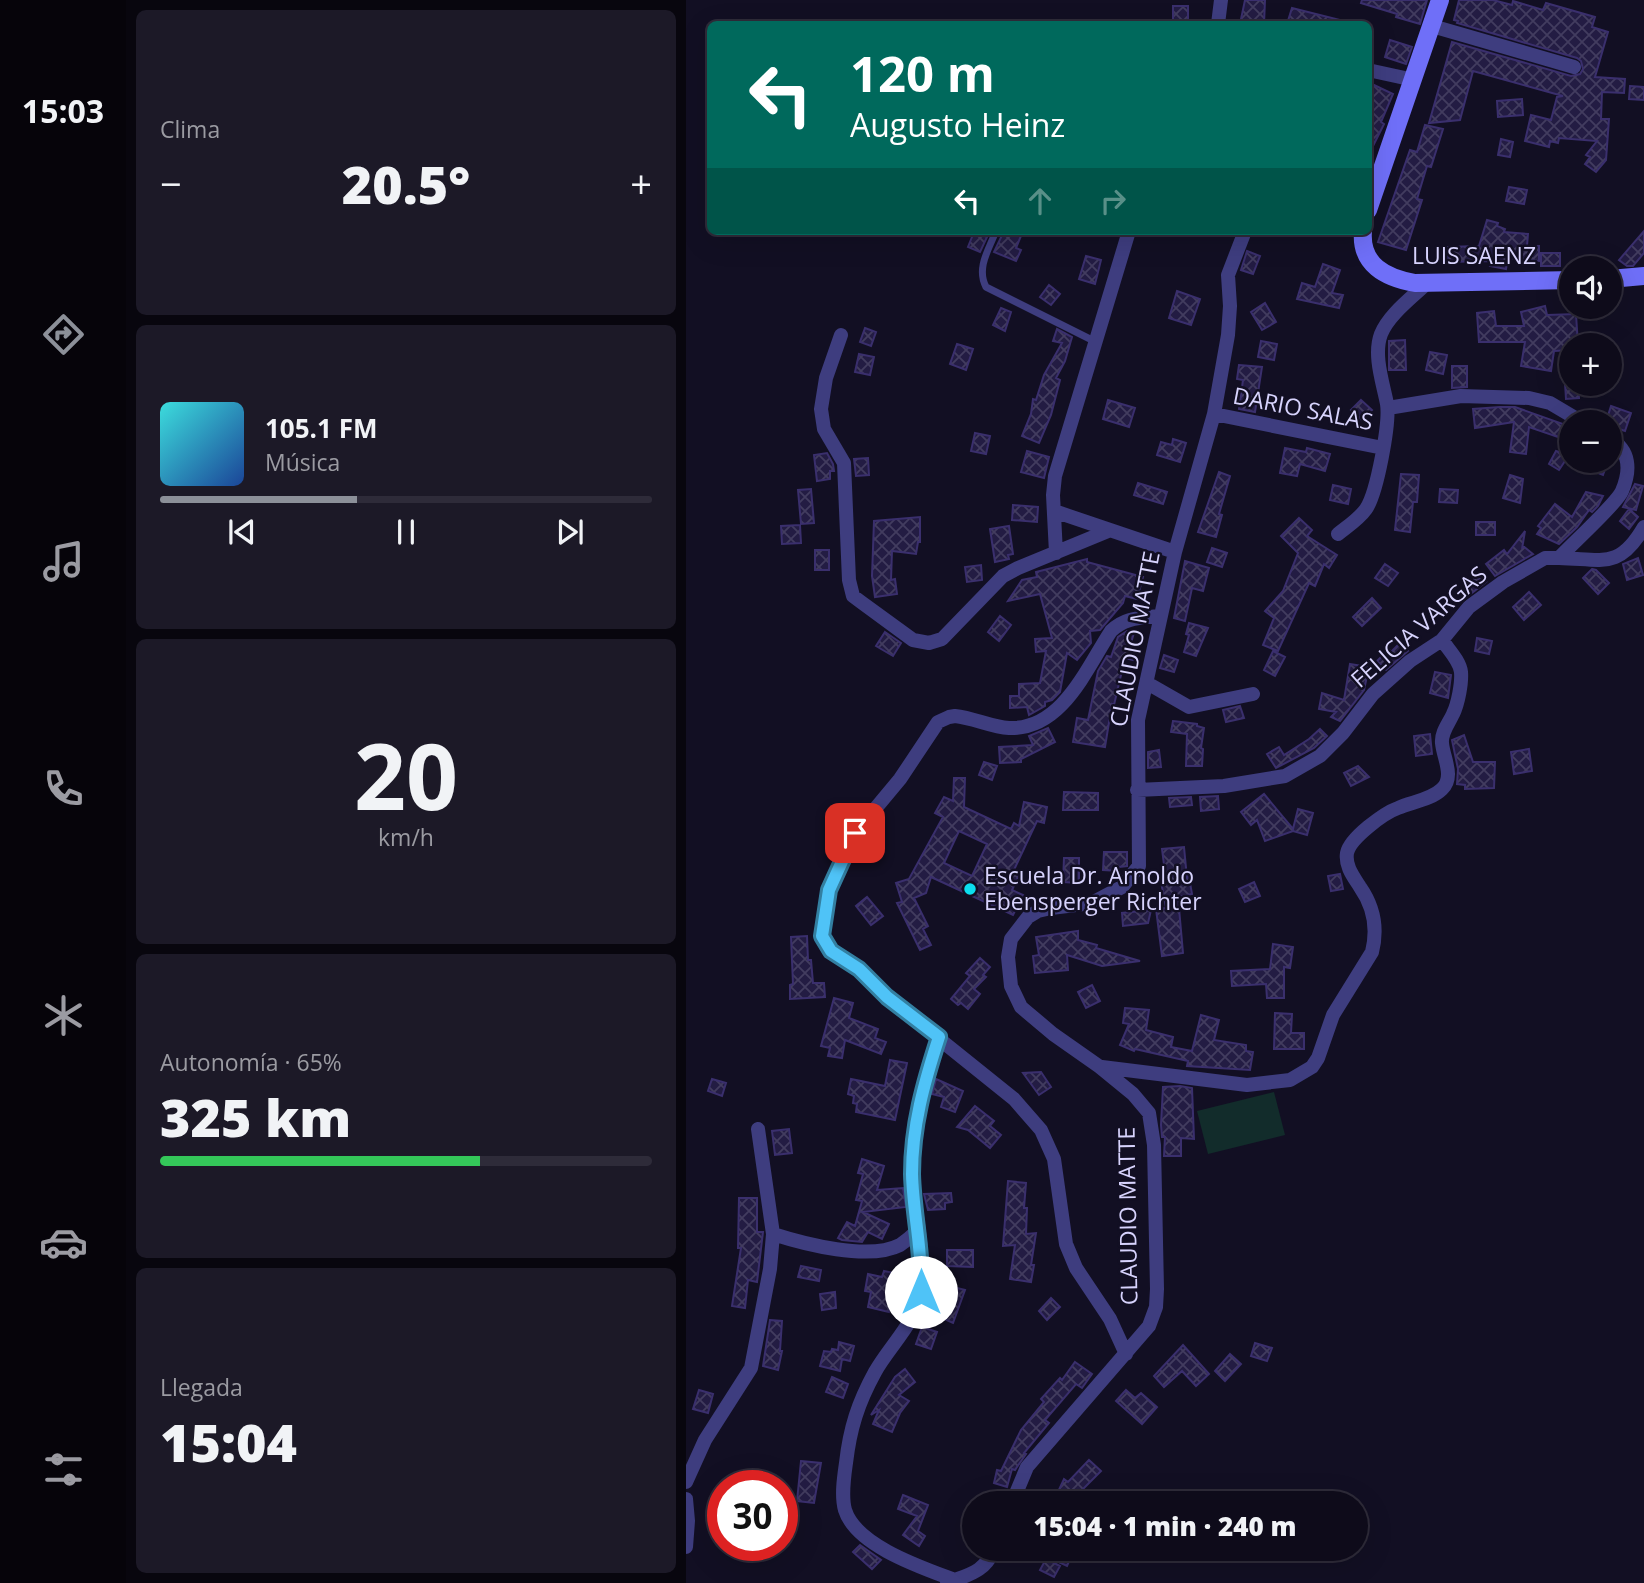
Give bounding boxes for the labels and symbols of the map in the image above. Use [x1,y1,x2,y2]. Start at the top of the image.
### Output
street label: LUIS SAENZ [1412,239,1536,271]
street label: DARIO SALAS [1230,379,1376,437]
street label: CLAUDIO MATTE [1101,548,1167,729]
street label: FELICIA VARGAS [1343,558,1493,694]
pin [825,803,885,863]
place label: Escuela Dr. Arnoldo Ebensperger Richter [984,859,1202,917]
marker: Escuela Dr. Arnoldo Ebensperger Richter [962,881,978,897]
street label: CLAUDIO MATTE [1109,1127,1145,1305]
position arrow [884,1255,958,1329]
speed limit sign: 30 [707,1470,798,1561]

